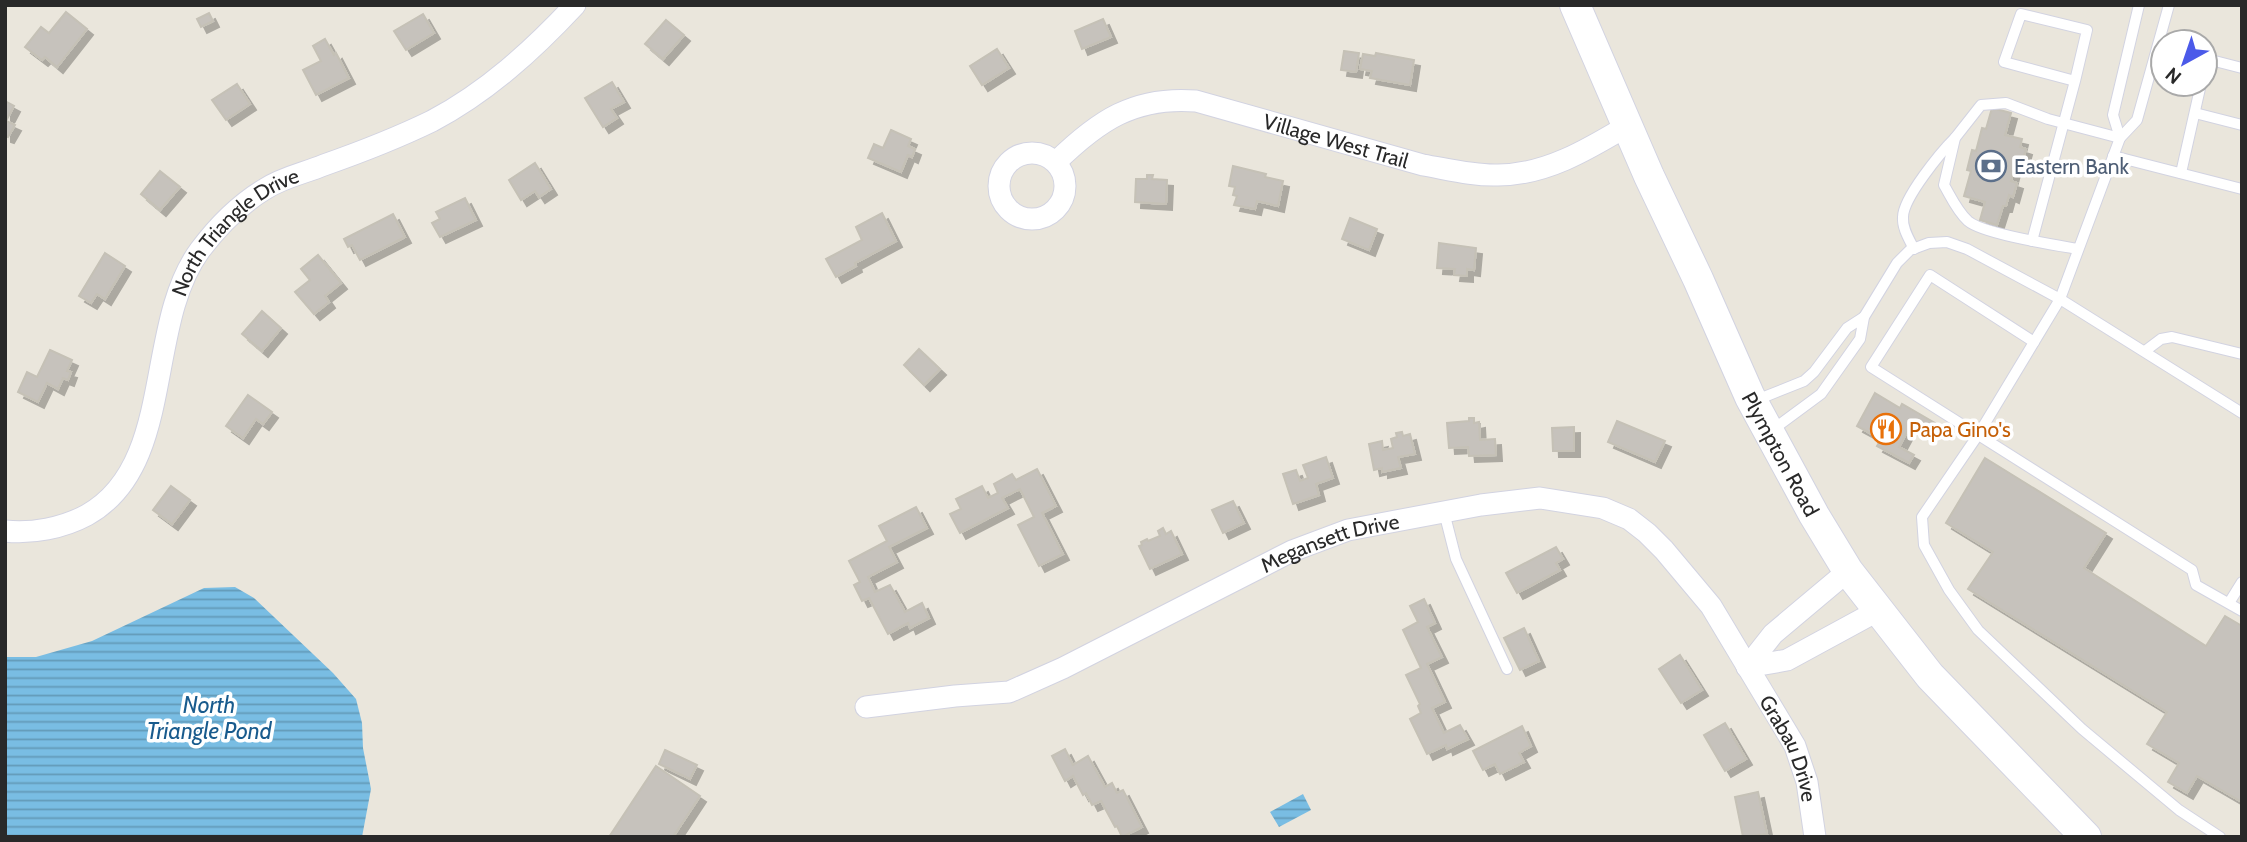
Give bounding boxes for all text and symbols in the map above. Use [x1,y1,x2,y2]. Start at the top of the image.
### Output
north arrow [2149,28,2219,98]
text: N [2161,63,2186,89]
street label: Village West Trail [1260,108,1412,173]
bank icon: Eastern Bank [1974,149,2008,183]
place label: Eastern Bank [2014,154,2130,179]
street label: North Triangle Drive [166,162,302,299]
street label: Plympton Road [1737,387,1825,520]
restaurant icon: Papa Gino's [1869,412,1903,446]
place label: Papa Gino's [1909,417,2011,442]
street label: Megansett Drive [1256,508,1401,577]
street label: Grabau Drive [1755,690,1822,804]
water label: North Triangle Pond [146,691,273,745]

